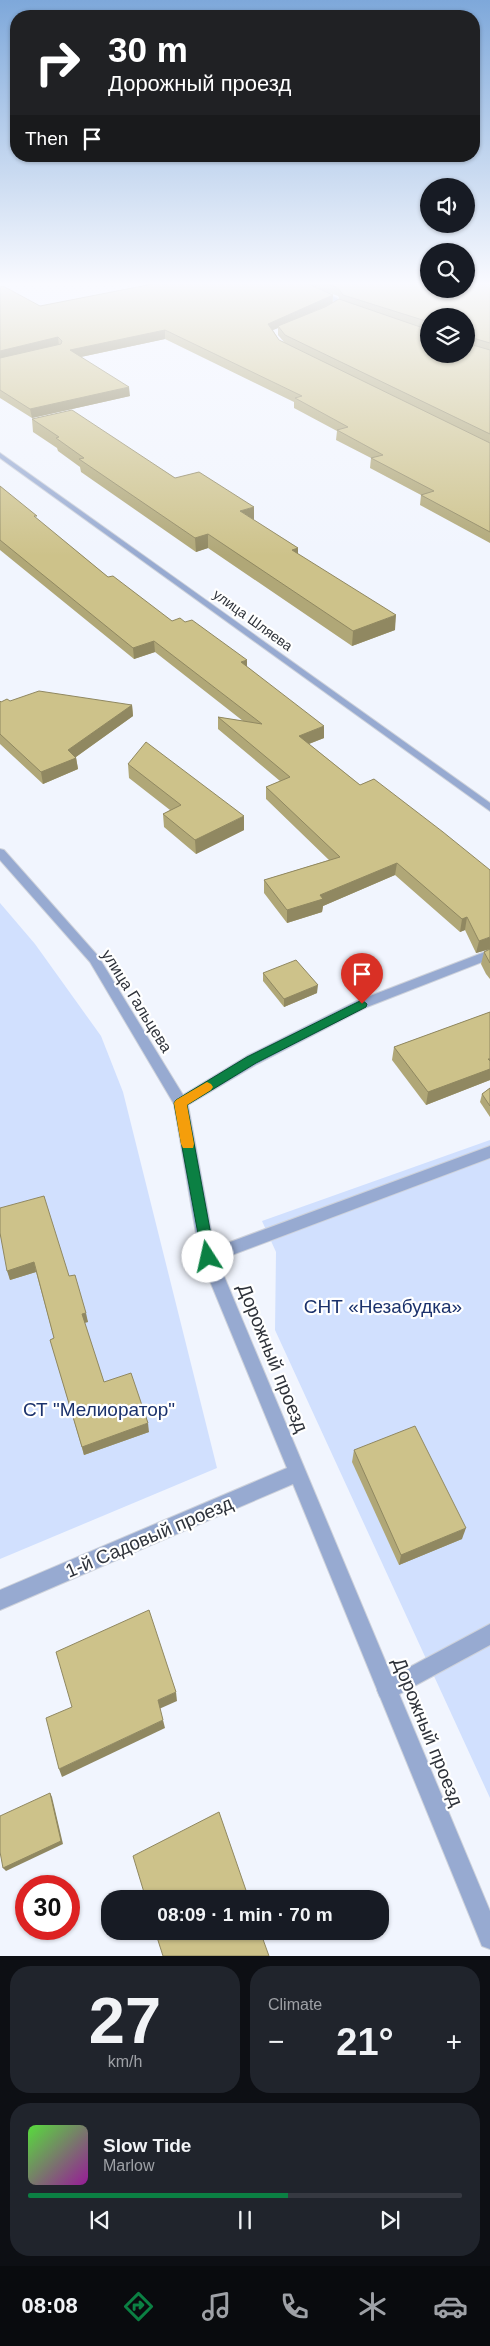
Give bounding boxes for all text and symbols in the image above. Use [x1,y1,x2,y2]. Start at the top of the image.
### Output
icon: right [25,30,90,95]
text: 30 m [108,30,188,69]
text: Дорожный проезд [108,71,291,96]
icon: arrive [78,125,106,153]
text: Then [25,128,68,149]
map controls [420,178,475,363]
button: sound [420,178,475,233]
button: search [420,243,475,298]
button: layers [420,308,475,363]
street label: улица Шляева [210,586,296,654]
street label: улица Гальцева [99,947,175,1056]
pin [341,953,383,1004]
icon: arrive [348,960,376,988]
position arrow [181,1230,233,1282]
street label: Дорожный проезд [234,1281,312,1435]
park label: СНТ «Незабудка» [304,1296,462,1317]
park label: СТ "Мелиоратор" [23,1399,175,1420]
street label: 1-й Садовый проезд [62,1492,236,1582]
street label: Дорожный проезд [389,1655,467,1809]
speed limit sign: 30 [15,1875,80,1940]
text: 08:09 · 1 min · 70 m [157,1904,333,1925]
text: 27 [89,1984,161,2057]
text: Climate [268,1996,322,2013]
text: 21° [336,2021,394,2063]
text: − [268,2026,284,2057]
text: + [446,2026,462,2057]
text: km/h [108,2053,142,2070]
text: Slow Tide [103,2135,191,2156]
text: Marlow [103,2157,155,2174]
icon: previous [86,2206,114,2234]
icon: pause [231,2206,259,2234]
icon: next [376,2206,404,2234]
icon: directions [121,2289,156,2324]
icon: music [199,2289,234,2324]
icon: phone [277,2289,312,2324]
icon: climate [355,2289,390,2324]
icon: car [433,2289,468,2324]
text: 08:08 [22,2293,78,2318]

